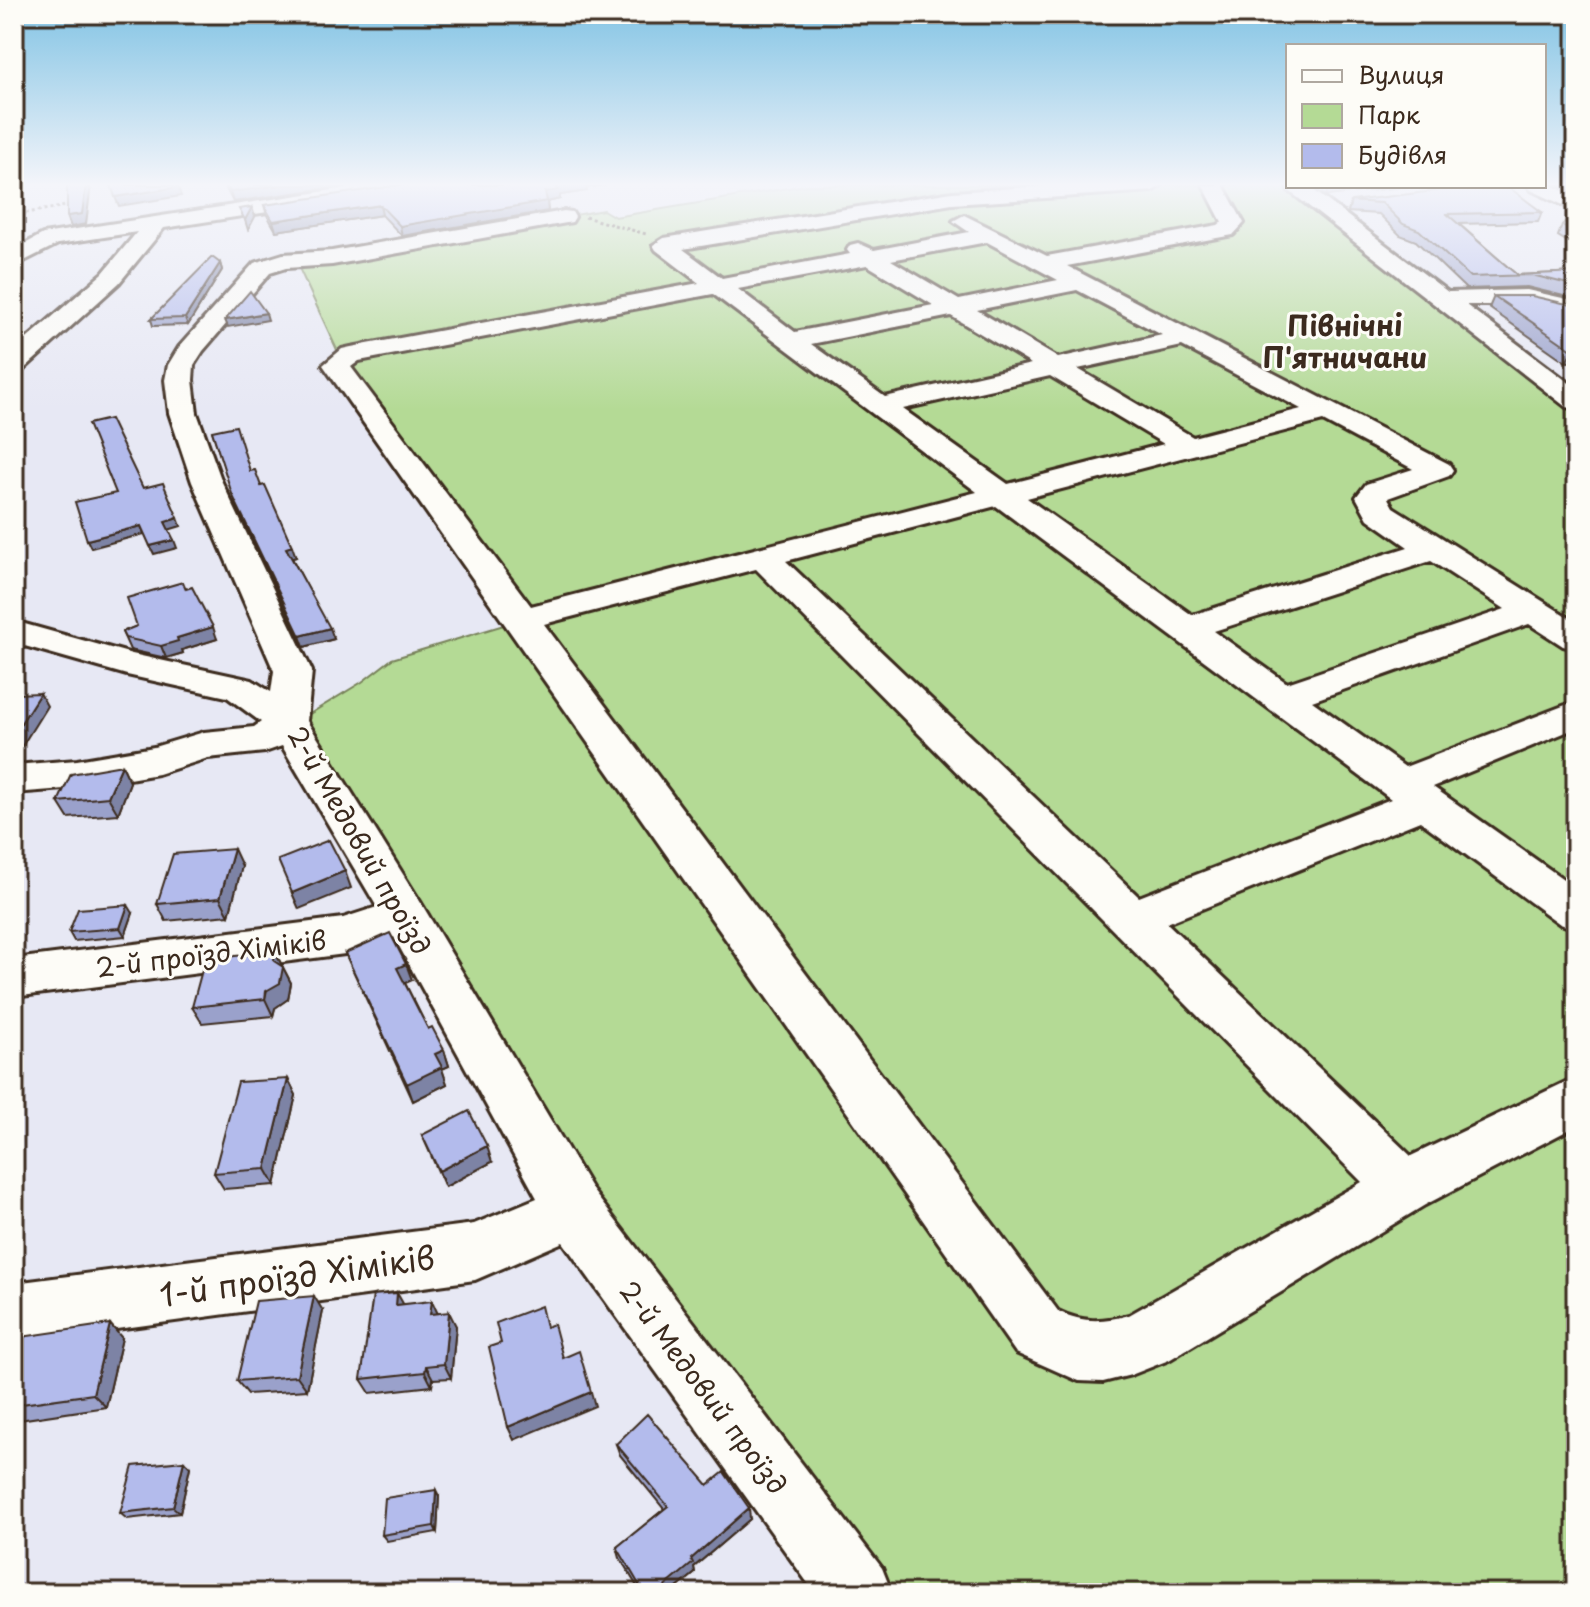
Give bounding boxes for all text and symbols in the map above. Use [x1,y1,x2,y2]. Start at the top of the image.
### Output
legend [1286,44,1546,188]
text: Вулиця [1358,56,1444,92]
text: Парк [1358,96,1421,132]
text: Будівля [1358,136,1447,172]
district label: Північні П'ятничани [1262,303,1428,378]
street label: 2-й Медовий проїзд [279,718,441,962]
street label: 2-й проїзд Хіміків [94,920,328,986]
street label: 1-й проїзд Хіміків [156,1232,438,1318]
street label: 2-й Медовий проїзд [611,1272,797,1502]

